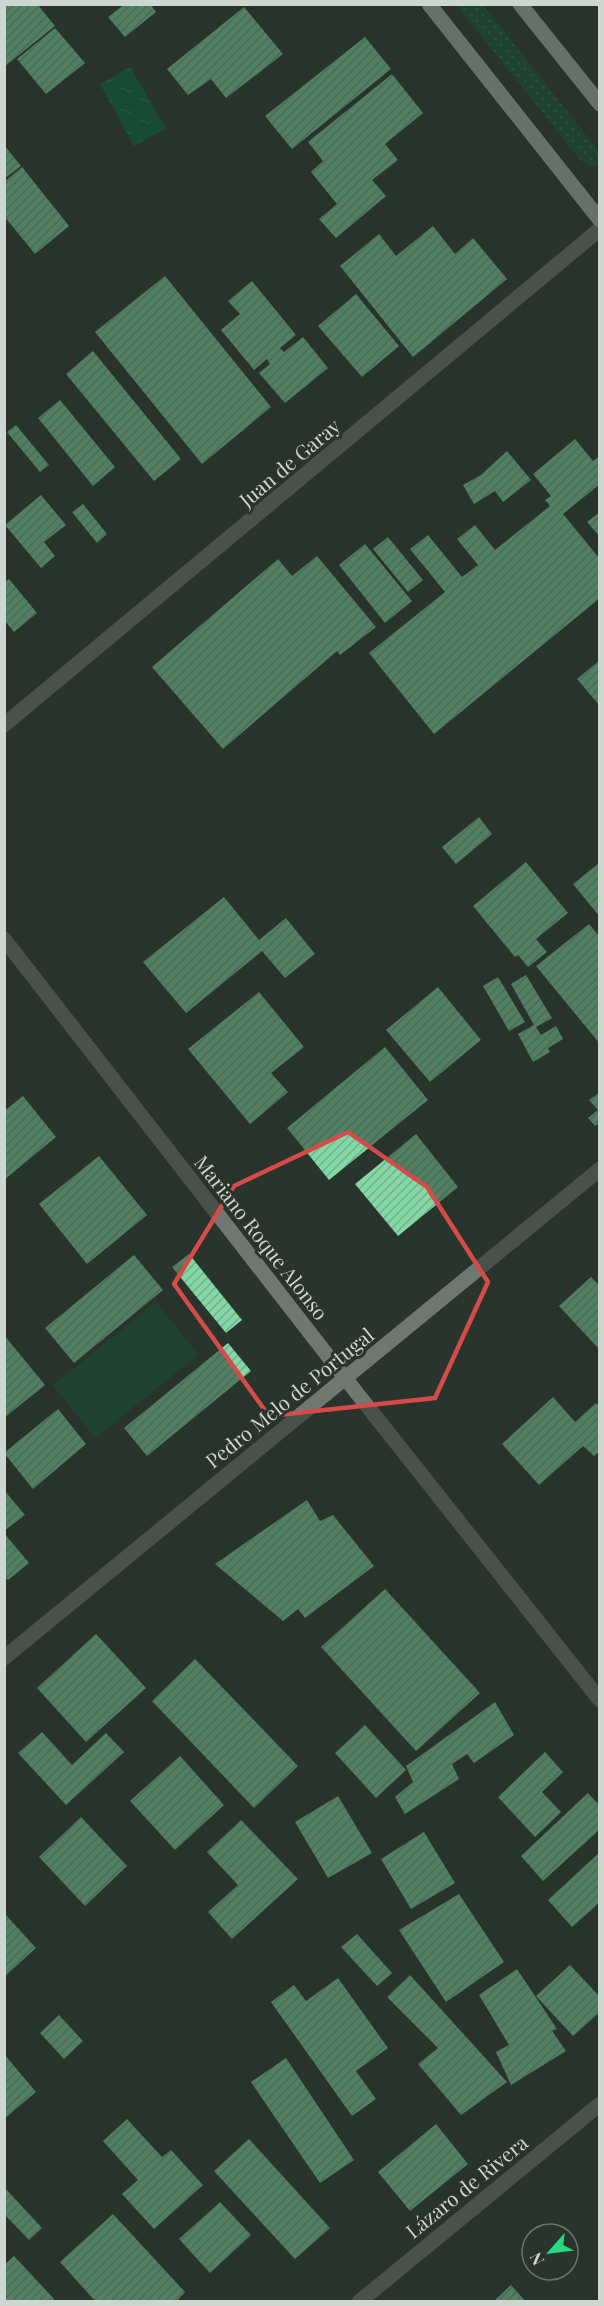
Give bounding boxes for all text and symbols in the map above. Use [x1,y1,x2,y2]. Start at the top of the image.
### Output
street label: Juan de Garay [232,412,345,513]
street label: Mariano Roque Alonso [189,1149,335,1325]
street label: Pedro Melo de Portugal [199,1321,379,1473]
street label: Lázaro de Rivera [399,2128,533,2244]
north arrow [520,2222,580,2282]
text: N [524,2249,548,2269]

